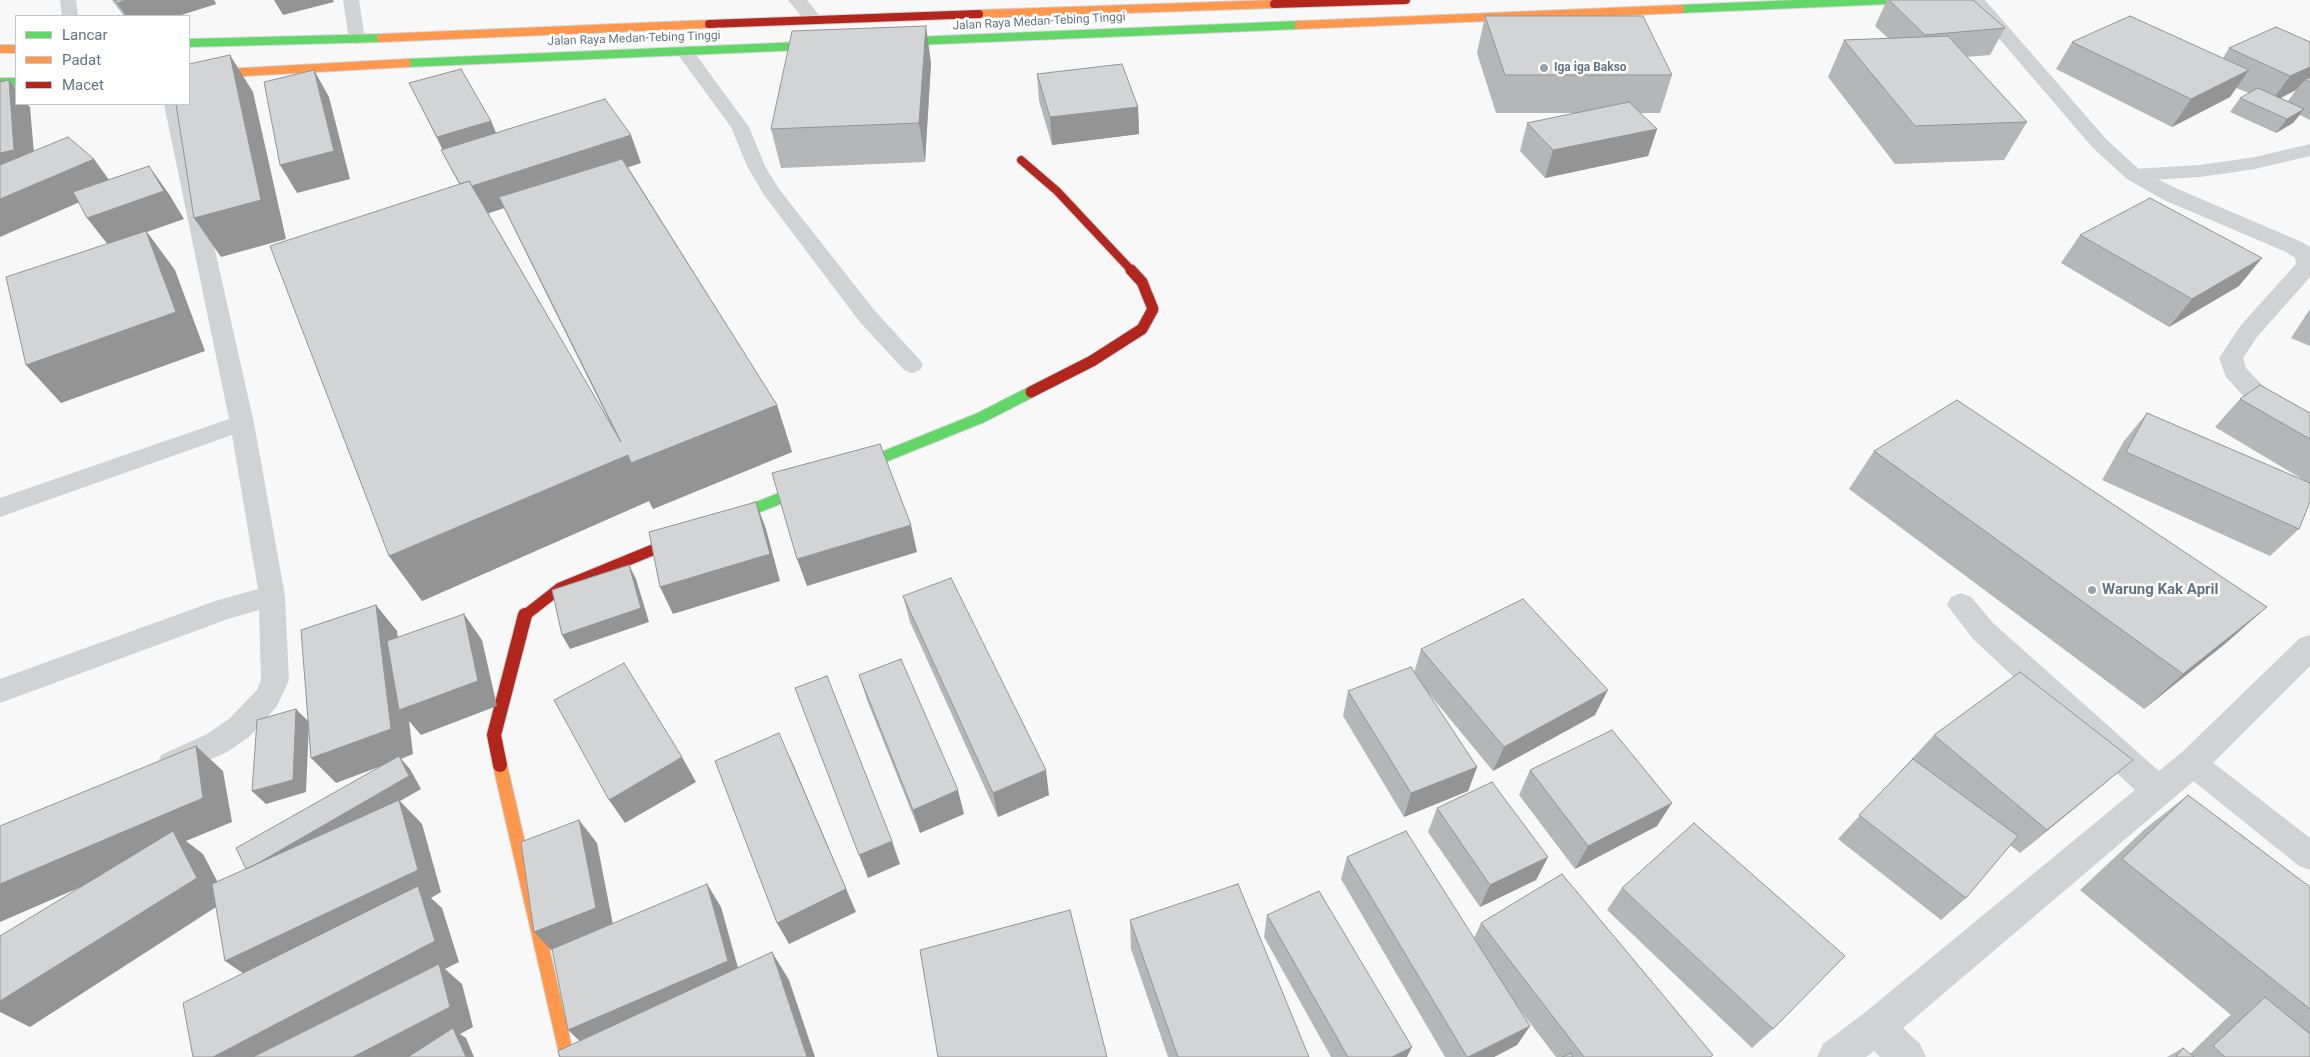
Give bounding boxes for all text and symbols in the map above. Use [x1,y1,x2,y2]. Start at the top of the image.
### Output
street label: Jalan Raya Medan-Tebing Tinggi [952,10,1126,34]
legend [15,15,190,105]
text: Lancar [62,26,108,44]
street label: Jalan Raya Medan-Tebing Tinggi [547,29,721,49]
text: Padat [62,51,101,69]
place label: Iga iga Bakso [1554,61,1627,75]
marker: Iga iga Bakso [1538,62,1550,74]
text: Macet [62,76,104,94]
place label: Warung Kak April [2102,581,2219,599]
marker: Warung Kak April [2086,584,2098,596]

